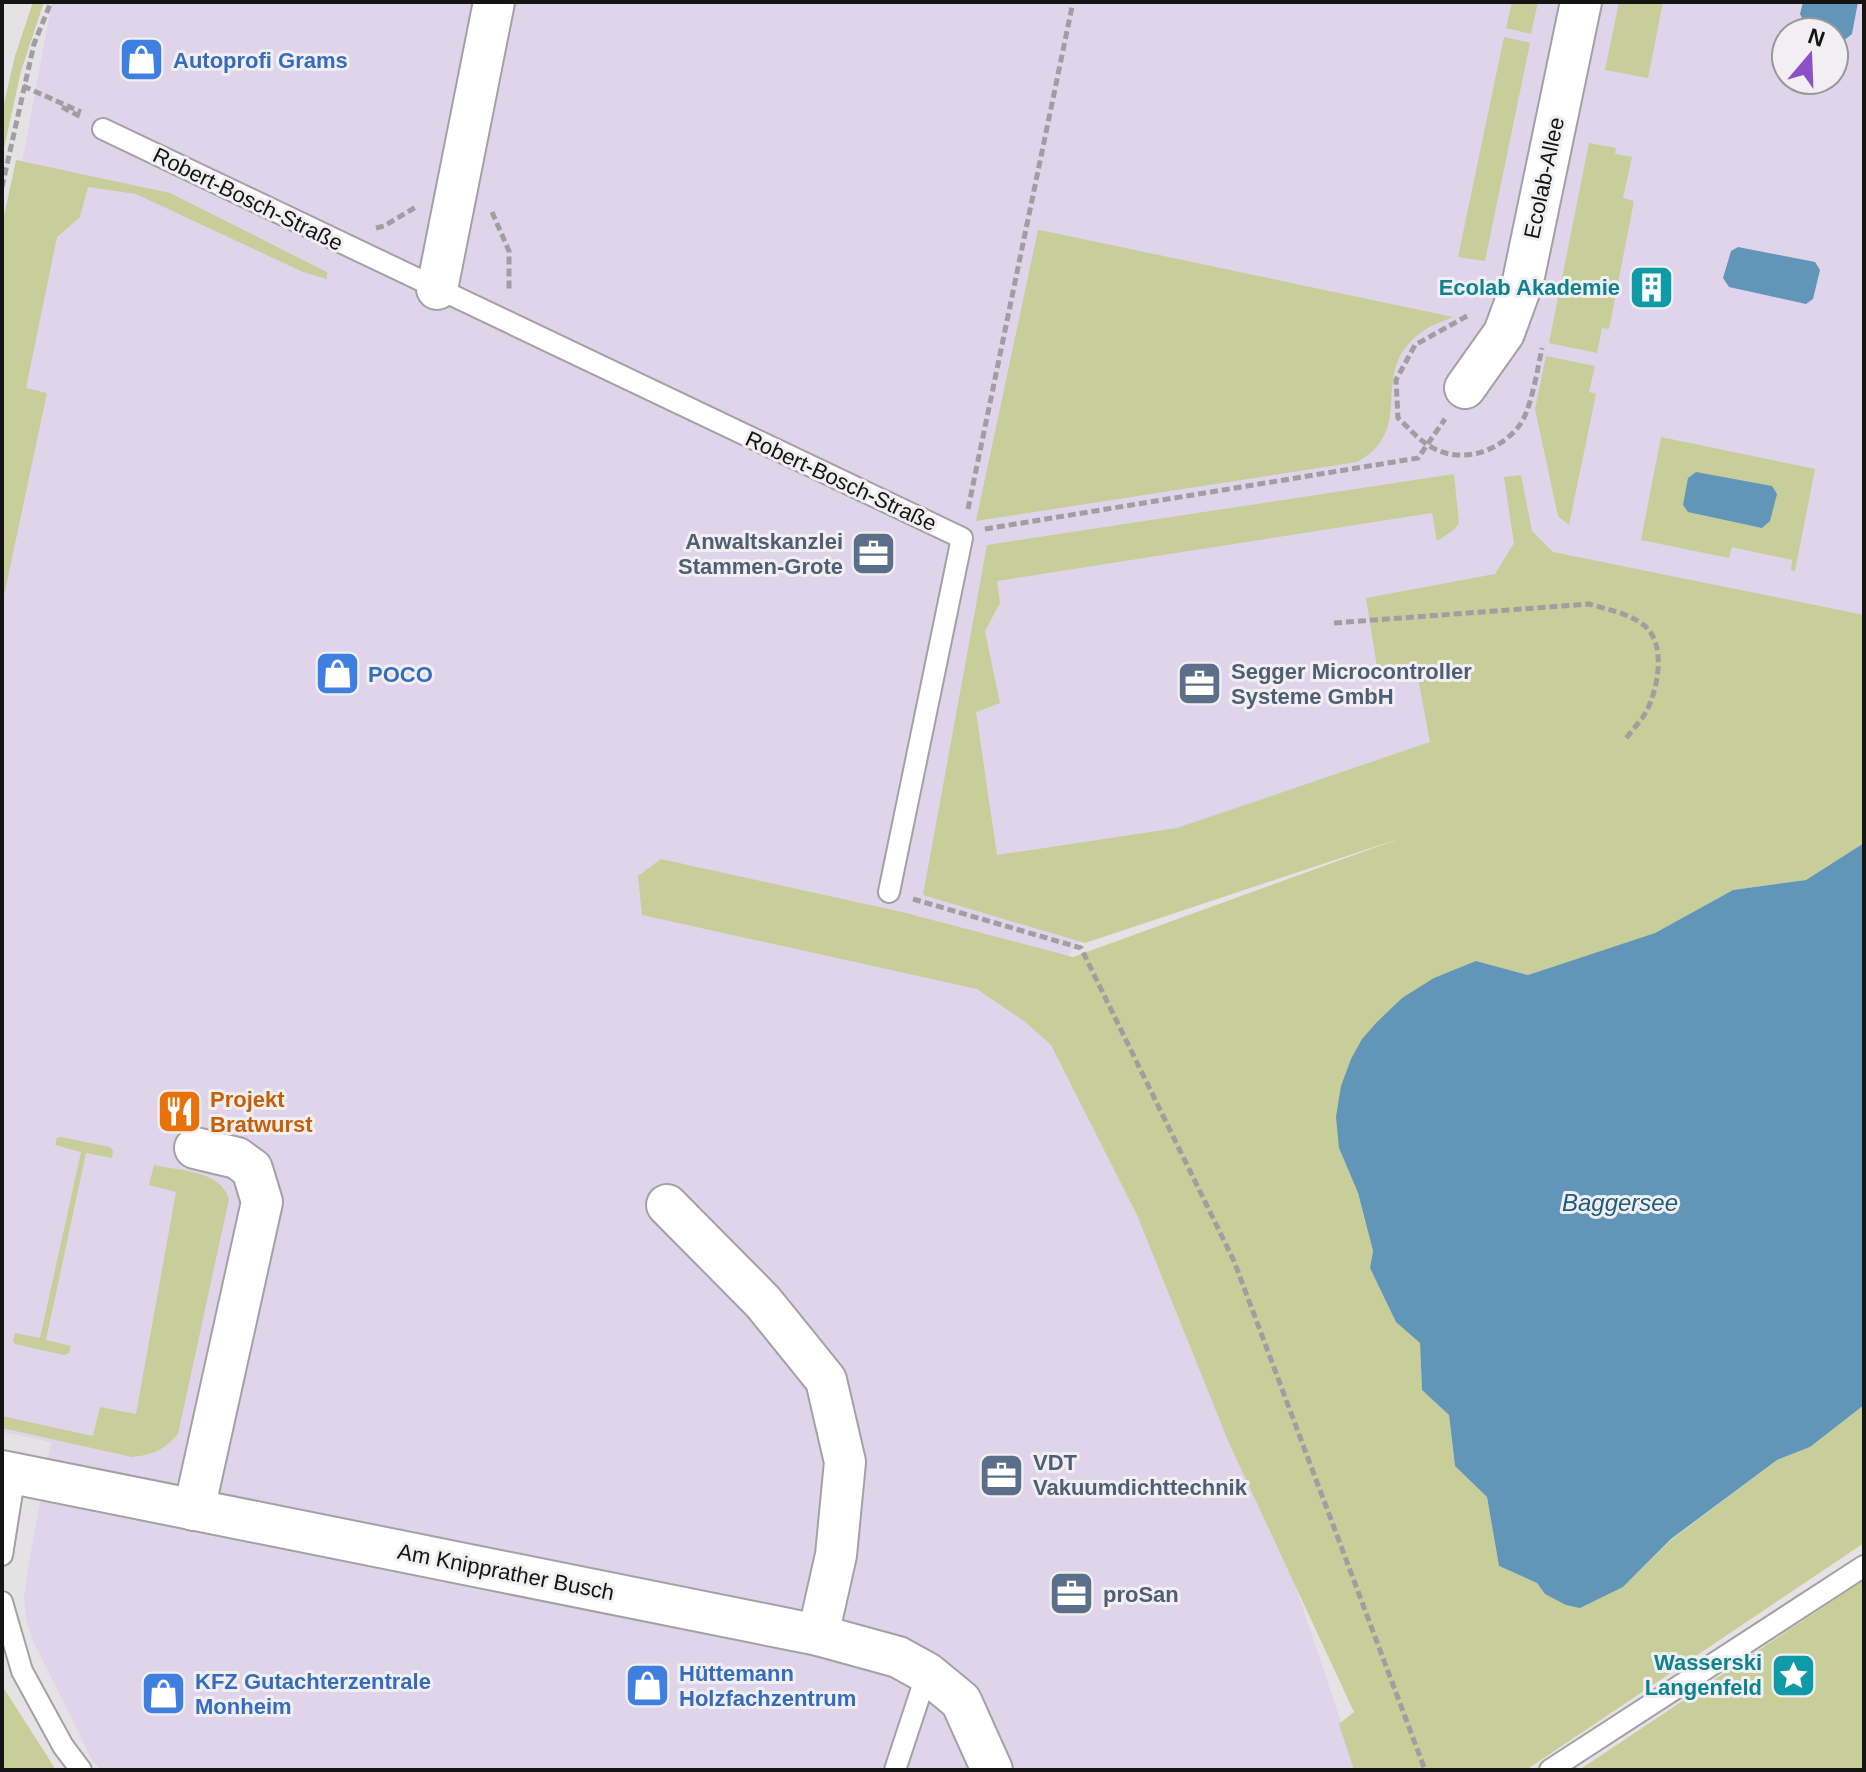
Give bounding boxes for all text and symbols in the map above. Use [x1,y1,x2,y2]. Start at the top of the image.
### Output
north arrow [1770,16,1850,96]
text: N [1805,23,1828,52]
shop icon: Autoprofi Grams [118,36,166,84]
place label: Autoprofi Grams [173,48,348,73]
street label: Ecolab-Allee [1519,115,1569,241]
street label: Robert-Bosch-Straße [149,142,347,256]
building icon: Ecolab Akademie [1627,263,1675,311]
place label: Ecolab Akademie [1439,275,1620,300]
street label: Robert-Bosch-Straße [742,426,940,536]
place label: Anwaltskanzlei Stammen-Grote [678,529,843,579]
office icon: Anwaltskanzlei Stammen-Grote [850,530,898,578]
shop icon: POCO [313,650,361,698]
place label: Segger Microcontroller Systeme GmbH [1231,659,1472,709]
office icon: Segger Microcontroller Systeme GmbH [1176,660,1224,708]
place label: POCO [368,662,433,687]
place label: Projekt Bratwurst [210,1087,313,1137]
restaurant icon: Projekt Bratwurst [155,1088,203,1136]
water label: Baggersee [1562,1189,1678,1216]
place label: VDT Vakuumdichttechnik [1033,1450,1248,1500]
office icon: VDT Vakuumdichttechnik [978,1451,1026,1499]
street label: Am Knipprather Busch [396,1539,616,1605]
office icon: proSan [1048,1570,1096,1618]
place label: proSan [1103,1582,1179,1607]
place label: Wasserski Langenfeld [1645,1650,1762,1700]
place icon: Wasserski Langenfeld [1769,1651,1817,1699]
place label: Hüttemann Holzfachzentrum [679,1661,856,1711]
shop icon: Hüttemann Holzfachzentrum [624,1662,672,1710]
place label: KFZ Gutachterzentrale Monheim [195,1669,431,1719]
shop icon: KFZ Gutachterzentrale Monheim [140,1670,188,1718]

